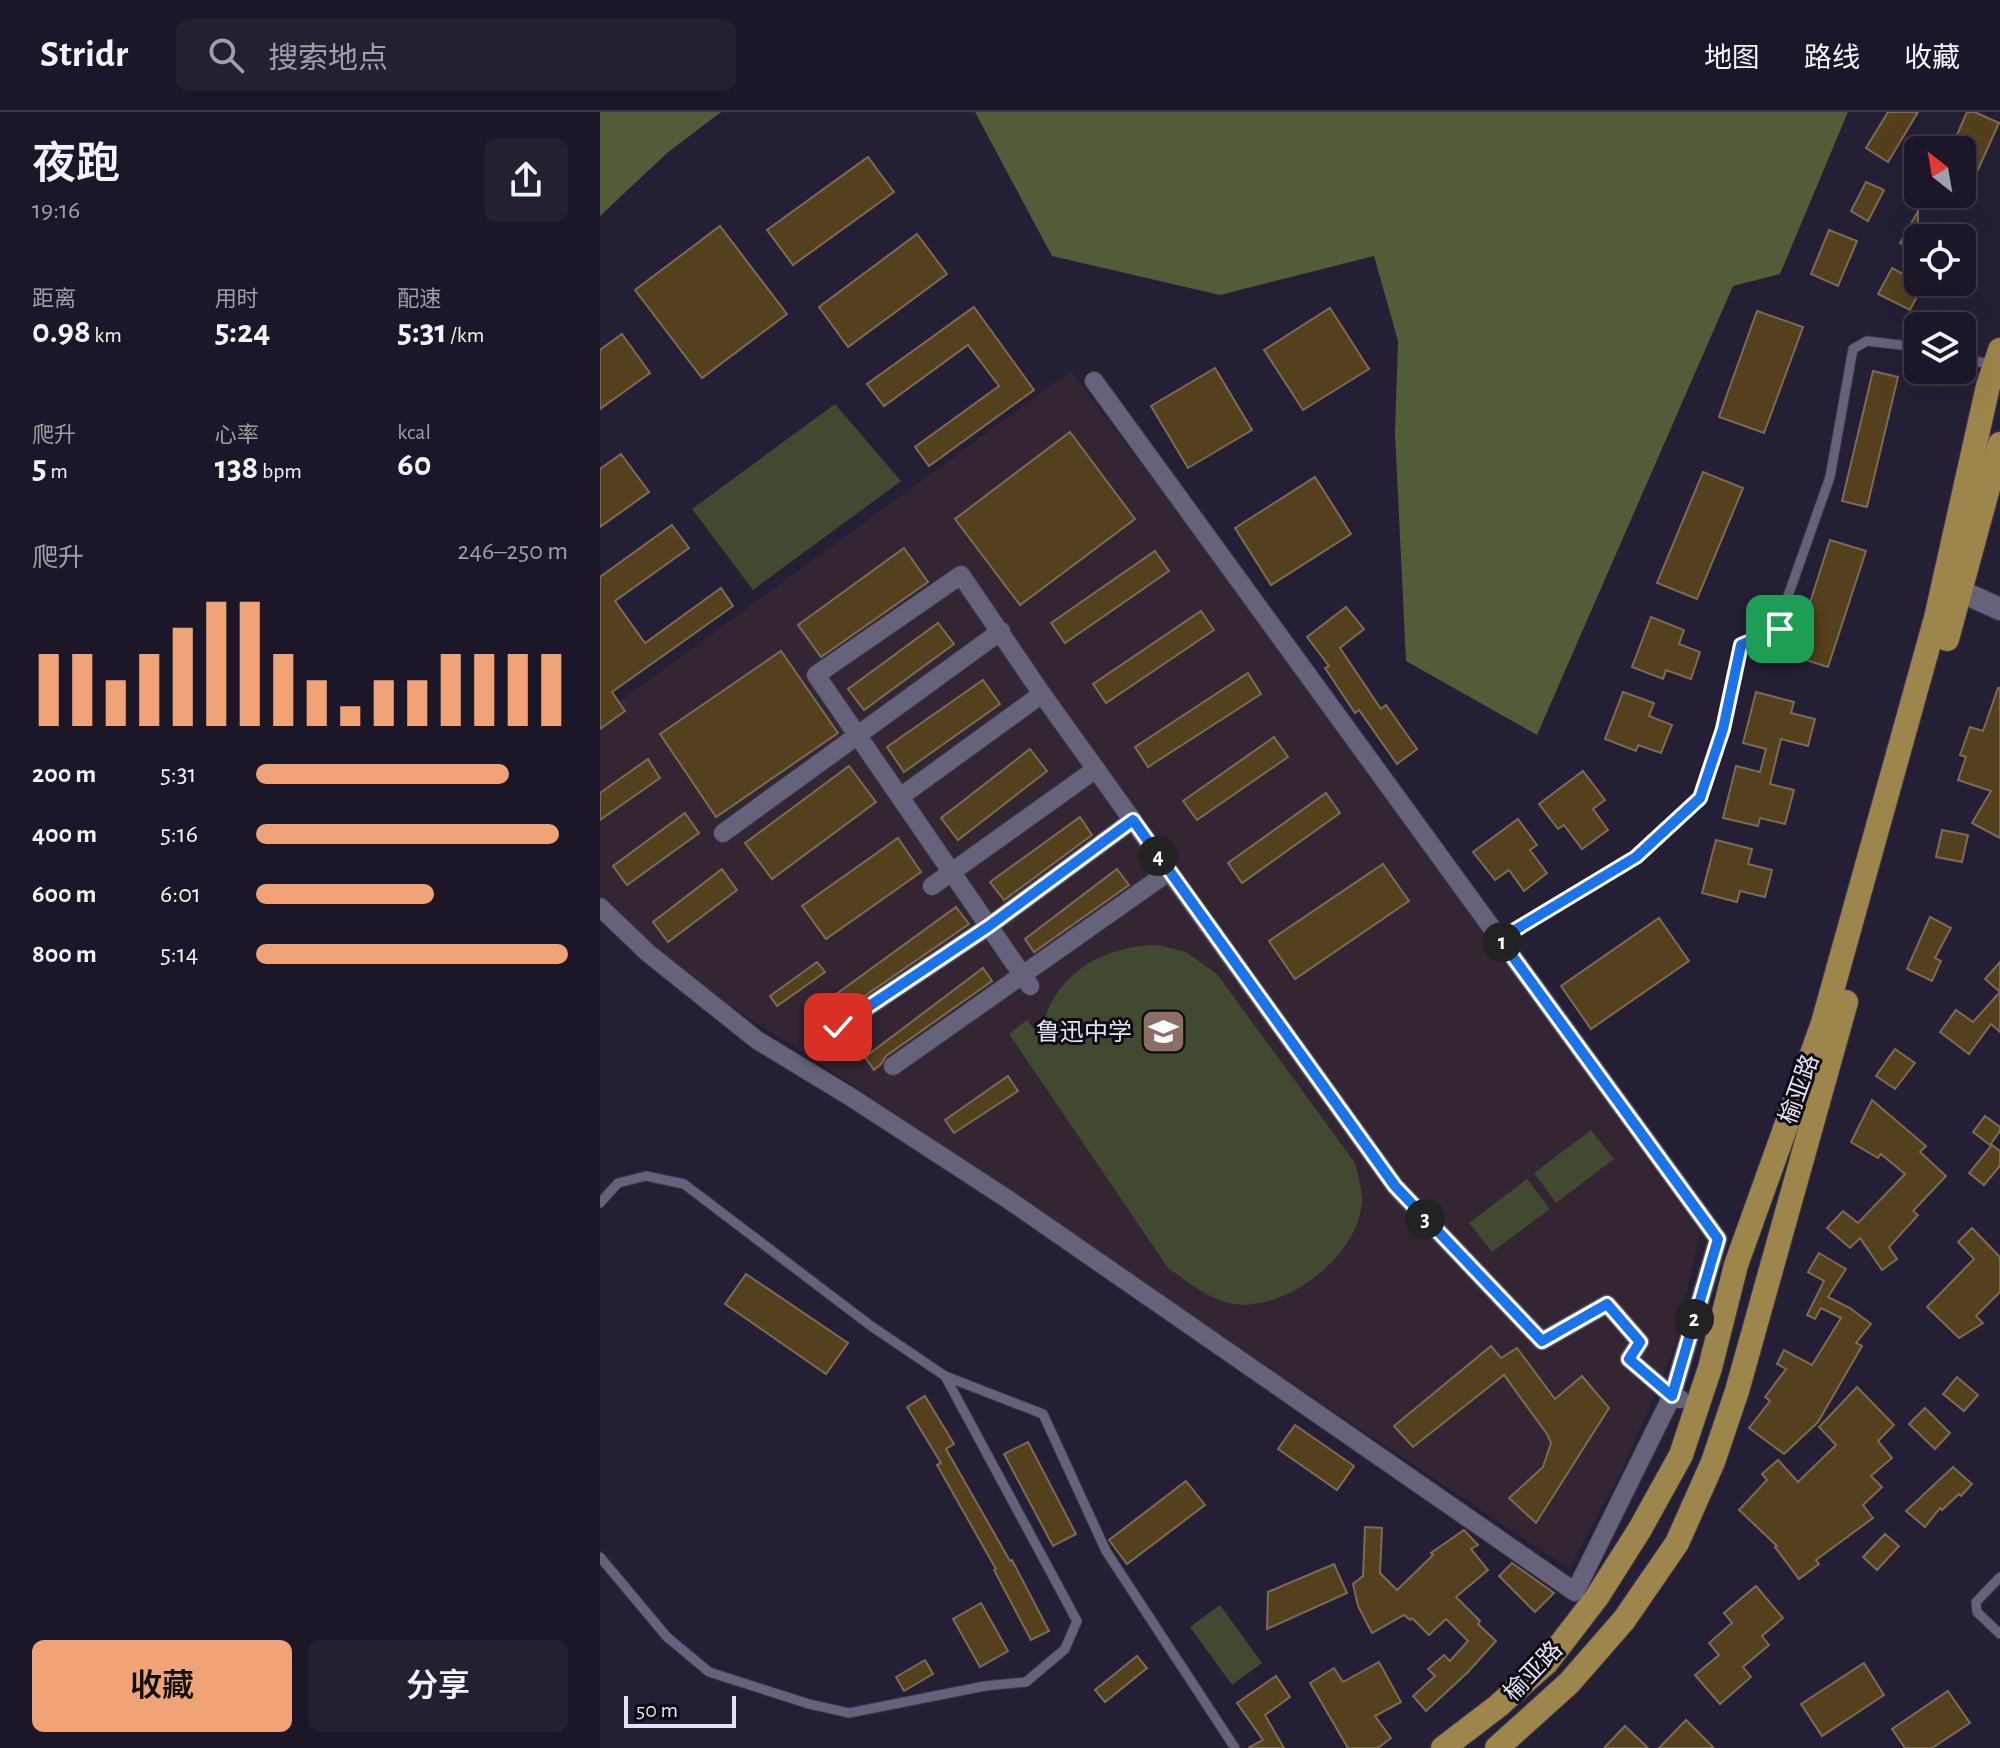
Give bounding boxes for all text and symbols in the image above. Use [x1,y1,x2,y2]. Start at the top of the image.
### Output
search box [176,19,736,91]
icon: search [204,33,248,77]
text: Stridr [40,36,128,74]
text: 搜索地点 [268,44,388,74]
text: 地图 [1704,45,1760,73]
text: 路线 [1804,45,1860,73]
text: 收藏 [1904,45,1960,73]
north arrow [1904,136,1976,208]
map controls [1904,136,1976,384]
button: share [484,138,568,222]
text: 夜跑 [32,143,120,187]
text: 19:16 [32,197,80,223]
button: locate [1904,224,1976,296]
text: 距离 [32,288,76,310]
text: 用时 [215,288,259,310]
text: 配速 [397,288,441,310]
button: layers [1904,312,1976,384]
text: 0.98 [32,315,91,349]
text: 5:24 [215,315,270,349]
text: 5:31 [397,315,447,349]
text: km [91,324,122,346]
text: /km [447,324,484,346]
text: kcal [397,421,431,443]
text: 爬升 [32,424,76,446]
text: 心率 [215,424,259,446]
text: 60 [397,448,431,482]
text: 5 [32,451,47,485]
text: 138 [215,451,258,485]
text: m [47,460,68,482]
text: bpm [258,460,302,482]
text: 246–250 m [458,538,568,564]
text: 爬升 [32,545,84,571]
pin [1746,595,1814,663]
icon: arrive [1758,607,1802,651]
text: 200 m [32,761,96,787]
text: 5:31 [160,761,196,787]
text: 400 m [32,821,97,847]
text: 5:16 [160,821,198,847]
pin: 4 [1138,836,1178,876]
text: 4 [1152,845,1164,867]
text: 600 m [32,881,97,907]
text: 6:01 [160,881,201,907]
pin: 1 [1482,922,1522,962]
text: 1 [1498,931,1506,953]
text: 800 m [32,941,97,967]
text: 5:14 [160,941,198,967]
pin [804,993,872,1061]
icon: check [816,1005,860,1049]
school or university icon: 鲁迅中学 [1139,1008,1187,1056]
place label: 鲁迅中学 [1036,1019,1132,1045]
street label: 榆亚路 [1774,1051,1824,1127]
pin: 3 [1405,1199,1445,1239]
text: 3 [1420,1208,1430,1230]
pin: 2 [1674,1299,1714,1339]
text: 2 [1689,1308,1699,1330]
street label: 榆亚路 [1499,1636,1567,1706]
button: 收藏 [32,1640,292,1732]
button: 分享 [308,1640,568,1732]
scale bar [624,1692,736,1728]
text: 50 m [636,1699,678,1721]

